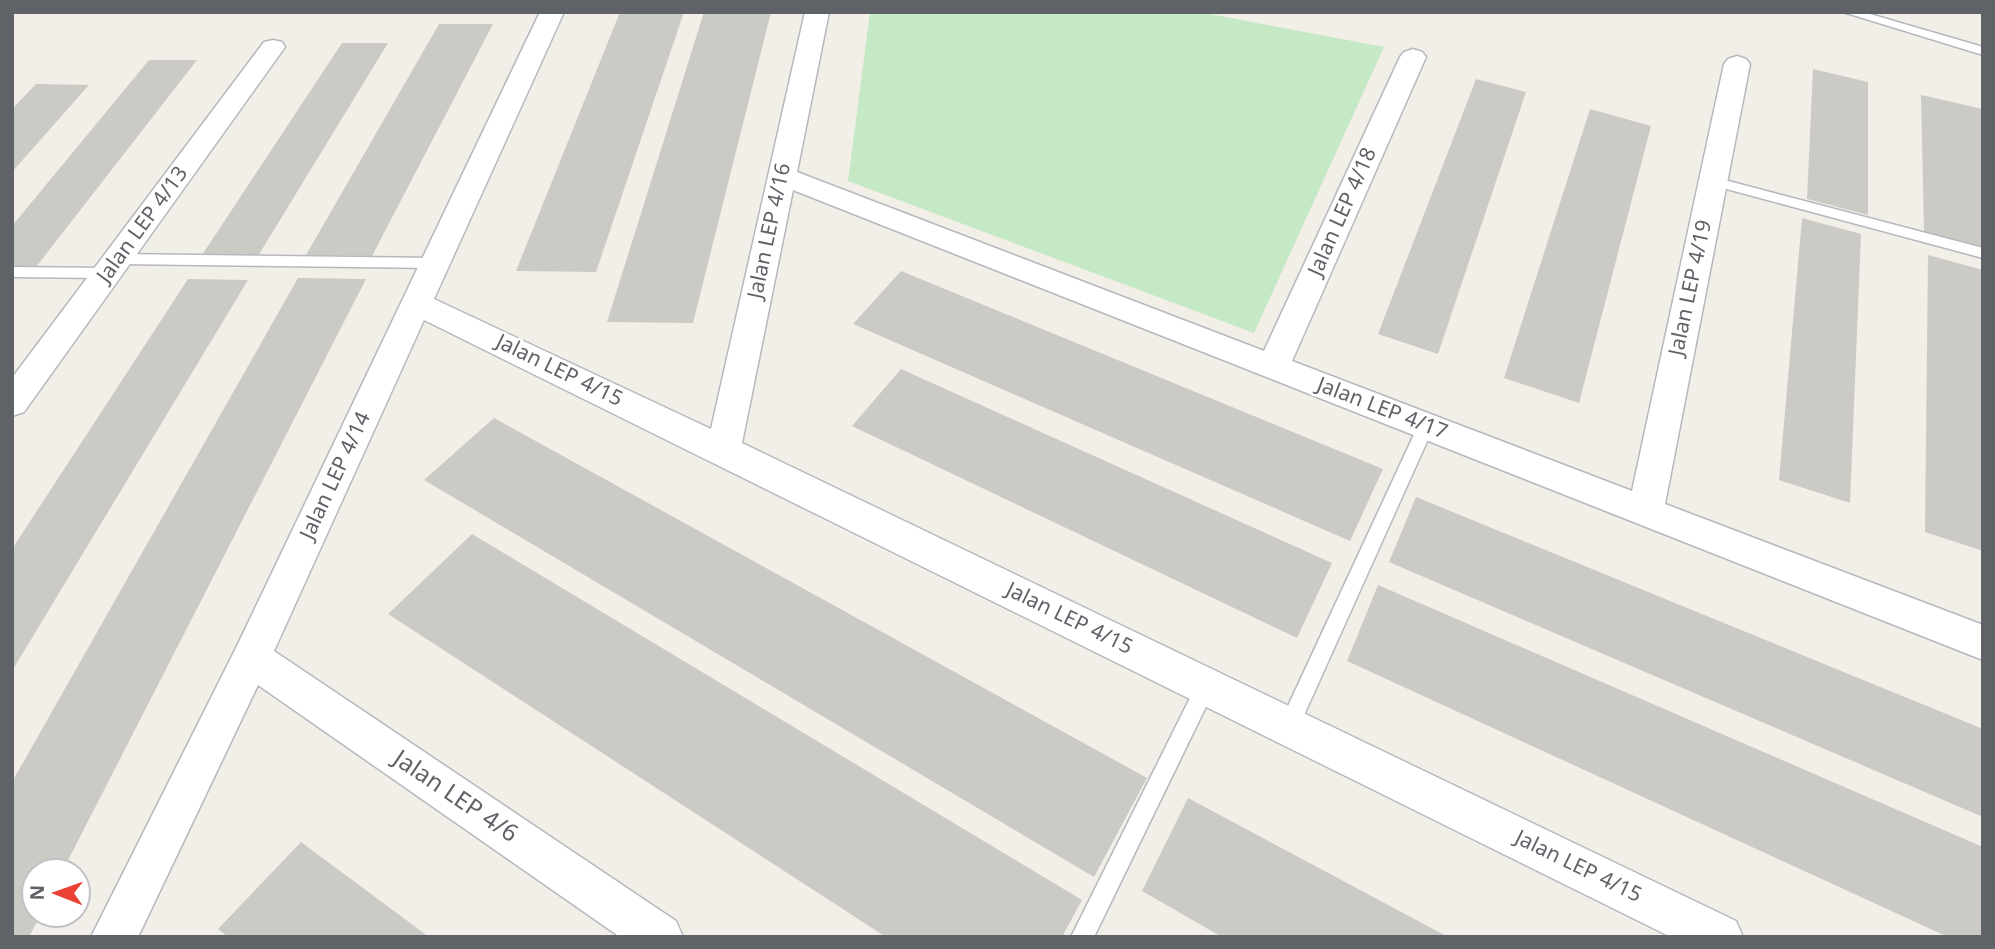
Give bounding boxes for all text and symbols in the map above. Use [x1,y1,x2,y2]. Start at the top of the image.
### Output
street label: Jalan LEP 4/18 [1303,144,1383,280]
street label: Jalan LEP 4/16 [743,161,797,301]
street label: Jalan LEP 4/13 [92,162,194,288]
street label: Jalan LEP 4/19 [1664,218,1718,358]
street label: Jalan LEP 4/15 [492,329,626,413]
street label: Jalan LEP 4/17 [1313,373,1451,445]
street label: Jalan LEP 4/14 [295,408,377,544]
street label: Jalan LEP 4/15 [1002,577,1136,661]
street label: Jalan LEP 4/6 [387,745,523,849]
street label: Jalan LEP 4/15 [1511,825,1645,909]
north arrow [21,858,91,928]
text: N [24,885,50,901]

